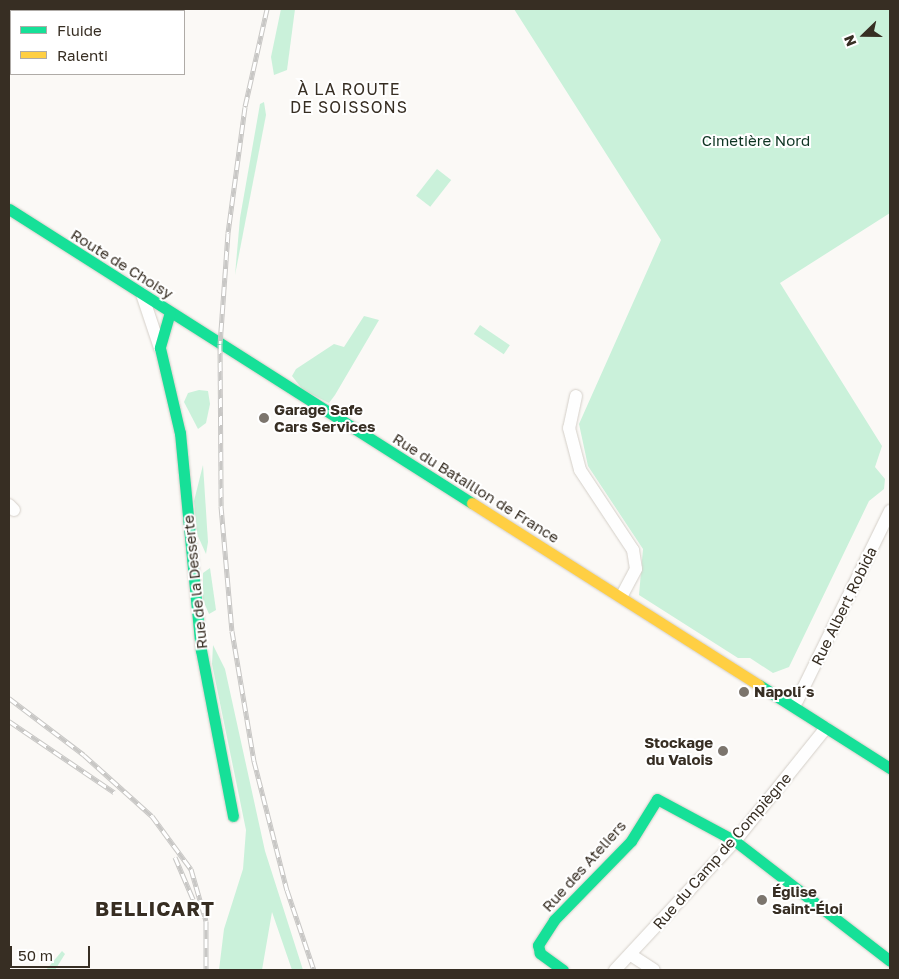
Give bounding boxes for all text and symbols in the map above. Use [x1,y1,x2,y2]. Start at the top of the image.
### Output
legend [10,10,185,75]
north arrow [839,10,889,60]
text: Fluide [57,21,102,39]
text: N [840,33,860,49]
text: Ralenti [57,46,108,64]
district label: À LA ROUTE DE SOISSONS [289,79,409,117]
park label: Cimetière Nord [702,132,810,150]
street label: Route de Choisy [68,225,176,303]
place label: Garage Safe Cars Services [274,400,375,435]
marker: Garage Safe Cars Services [258,412,270,424]
street label: Rue du Bataillon de France [390,429,562,547]
street label: Rue de la Desserte [179,514,211,650]
street label: Rue Albert Robida [807,544,881,668]
place label: Napoli´s [754,683,815,701]
marker: Napoli´s [738,686,750,698]
place label: Stockage du Valois [644,733,713,768]
marker: Stockage du Valois [717,745,729,757]
street label: Rue du Camp de Compiègne [649,769,795,933]
street label: Rue des Ateliers [538,817,630,915]
place label: Église Saint-Éloi [772,882,843,917]
marker: Église Saint-Éloi [756,894,768,906]
district label: BELLICART [94,896,216,920]
scale bar [12,936,92,968]
text: 50 m [18,946,53,964]

